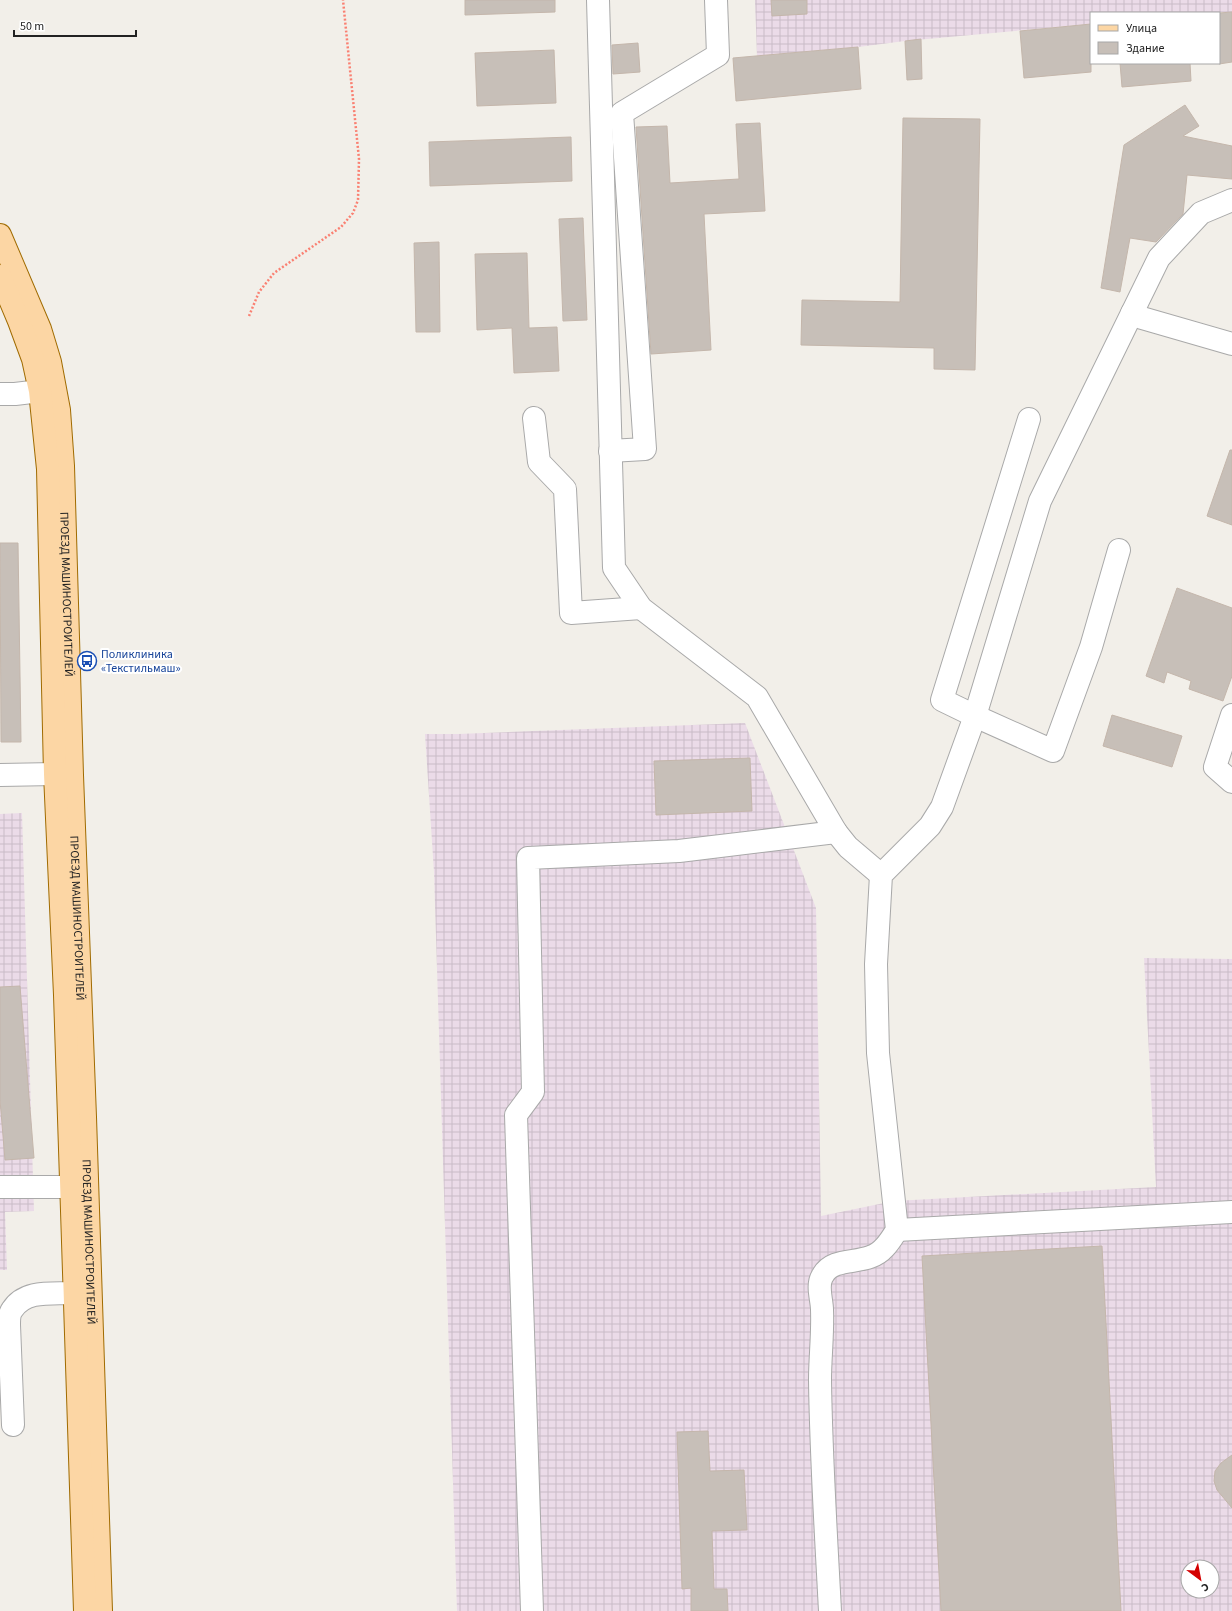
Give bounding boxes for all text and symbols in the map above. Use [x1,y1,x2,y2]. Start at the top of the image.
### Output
scale bar [14,12,136,38]
legend [1090,12,1220,64]
text: 50 m [20,18,44,35]
text: Улица [1126,20,1157,37]
text: Здание [1126,40,1165,57]
street label: ПРОЕЗД МАШИНОСТРОИТЕЛЕЙ [55,512,77,677]
place label: Поликлиника «Текстильмаш» [101,646,181,677]
bus stop icon: Поликлиника «Текстильмаш» [76,650,98,672]
street label: ПРОЕЗД МАШИНОСТРОИТЕЛЕЙ [65,835,89,1001]
street label: ПРОЕЗД МАШИНОСТРОИТЕЛЕЙ [77,1159,100,1325]
north arrow [1180,1559,1220,1599]
text: С [1198,1579,1212,1595]

